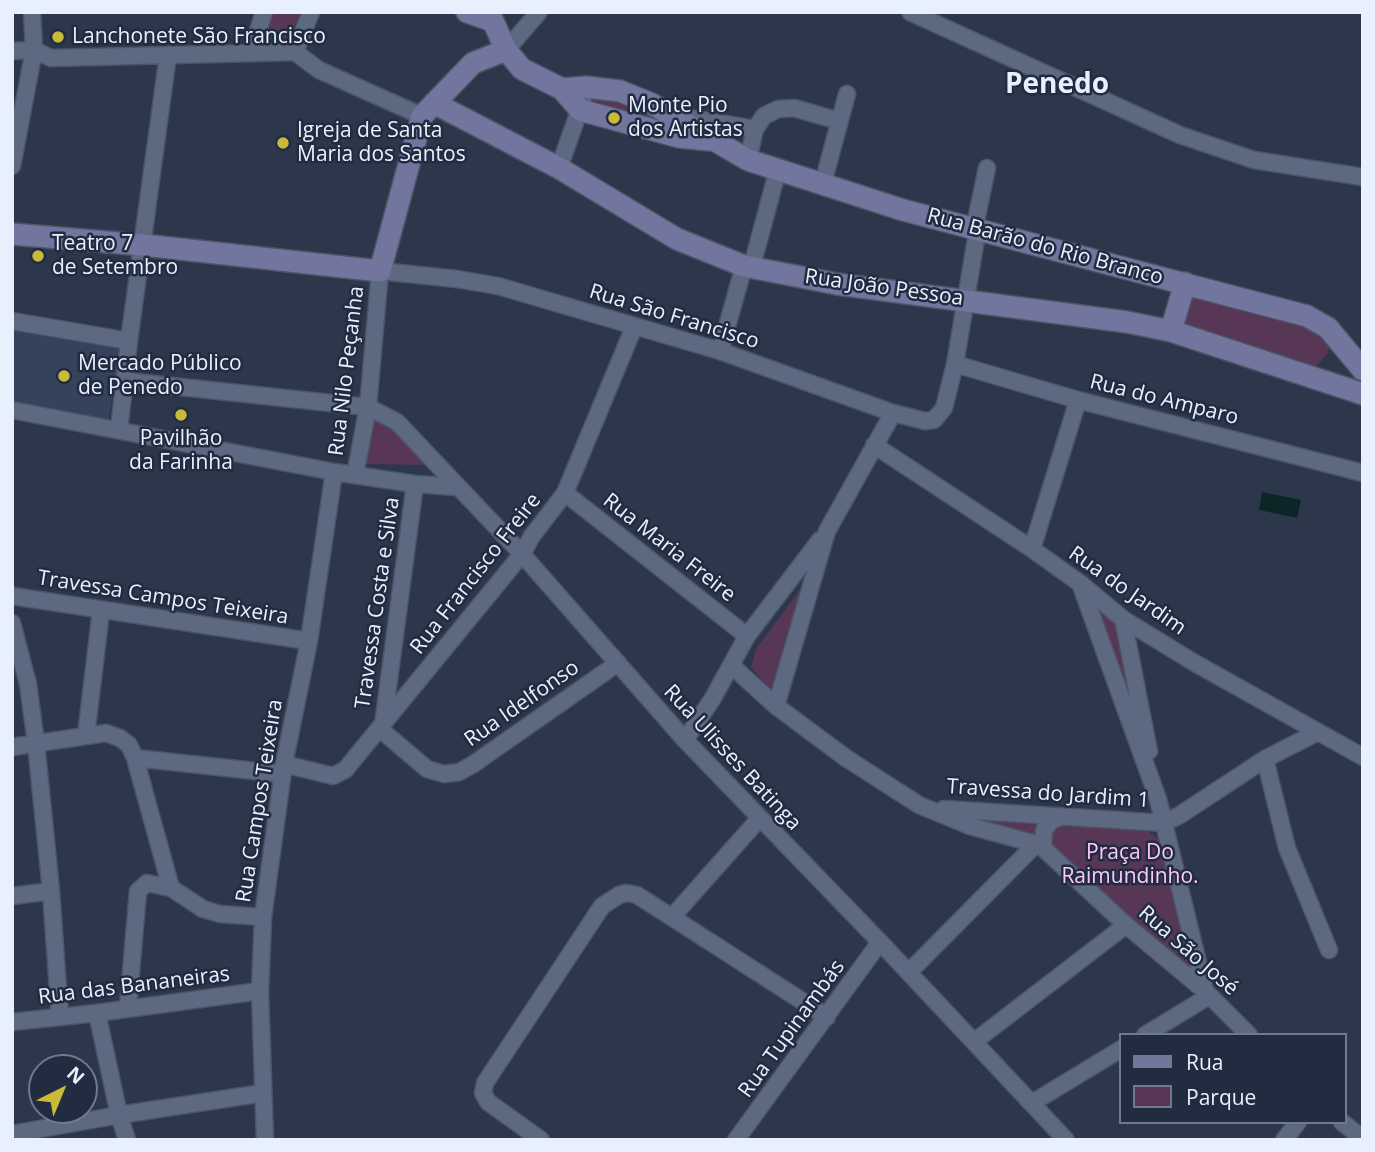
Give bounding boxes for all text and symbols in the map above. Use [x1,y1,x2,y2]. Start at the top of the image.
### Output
place label: Lanchonete São Francisco [72,24,326,50]
marker: Lanchonete São Francisco [50,29,66,45]
district label: Penedo [1005,68,1109,102]
place label: Monte Pio dos Artistas [628,93,743,143]
marker: Monte Pio dos Artistas [606,110,622,126]
place label: Igreja de Santa Maria dos Santos [297,118,466,168]
marker: Igreja de Santa Maria dos Santos [275,135,291,151]
street label: Rua Barão do Rio Branco [924,203,1166,291]
place label: Teatro 7 de Setembro [52,231,178,281]
marker: Teatro 7 de Setembro [30,248,46,264]
street label: Rua João Pessoa [803,264,965,312]
street label: Rua São Francisco [586,279,762,355]
street label: Rua Nilo Peçanha [324,285,370,457]
place label: Mercado Público de Penedo [78,351,242,401]
marker: Mercado Público de Penedo [56,368,72,384]
street label: Rua do Amparo [1087,369,1241,431]
marker: Pavilhão da Farinha [173,407,189,423]
place label: Pavilhão da Farinha [129,426,233,476]
street label: Rua Francisco Freire [405,488,547,660]
street label: Rua Maria Freire [598,488,740,608]
street label: Travessa Costa e Silva [351,496,405,710]
street label: Rua do Jardim [1064,541,1190,641]
street label: Travessa Campos Teixeira [36,566,290,630]
street label: Rua Idelfonso [460,655,584,753]
street label: Rua Ulisses Batinga [658,680,806,836]
street label: Rua Campos Teixeira [232,698,288,904]
street label: Travessa do Jardim 1 [946,774,1150,814]
park label: Praça Do Raimundinho. [1061,840,1199,890]
street label: Rua São José [1133,901,1243,1001]
street label: Rua Tupinambás [734,955,850,1103]
street label: Rua das Bananeiras [37,962,231,1010]
legend [1120,1033,1347,1124]
text: Rua [1186,1048,1224,1076]
north arrow [28,1054,98,1124]
text: N [61,1060,90,1090]
text: Parque [1186,1083,1256,1111]

